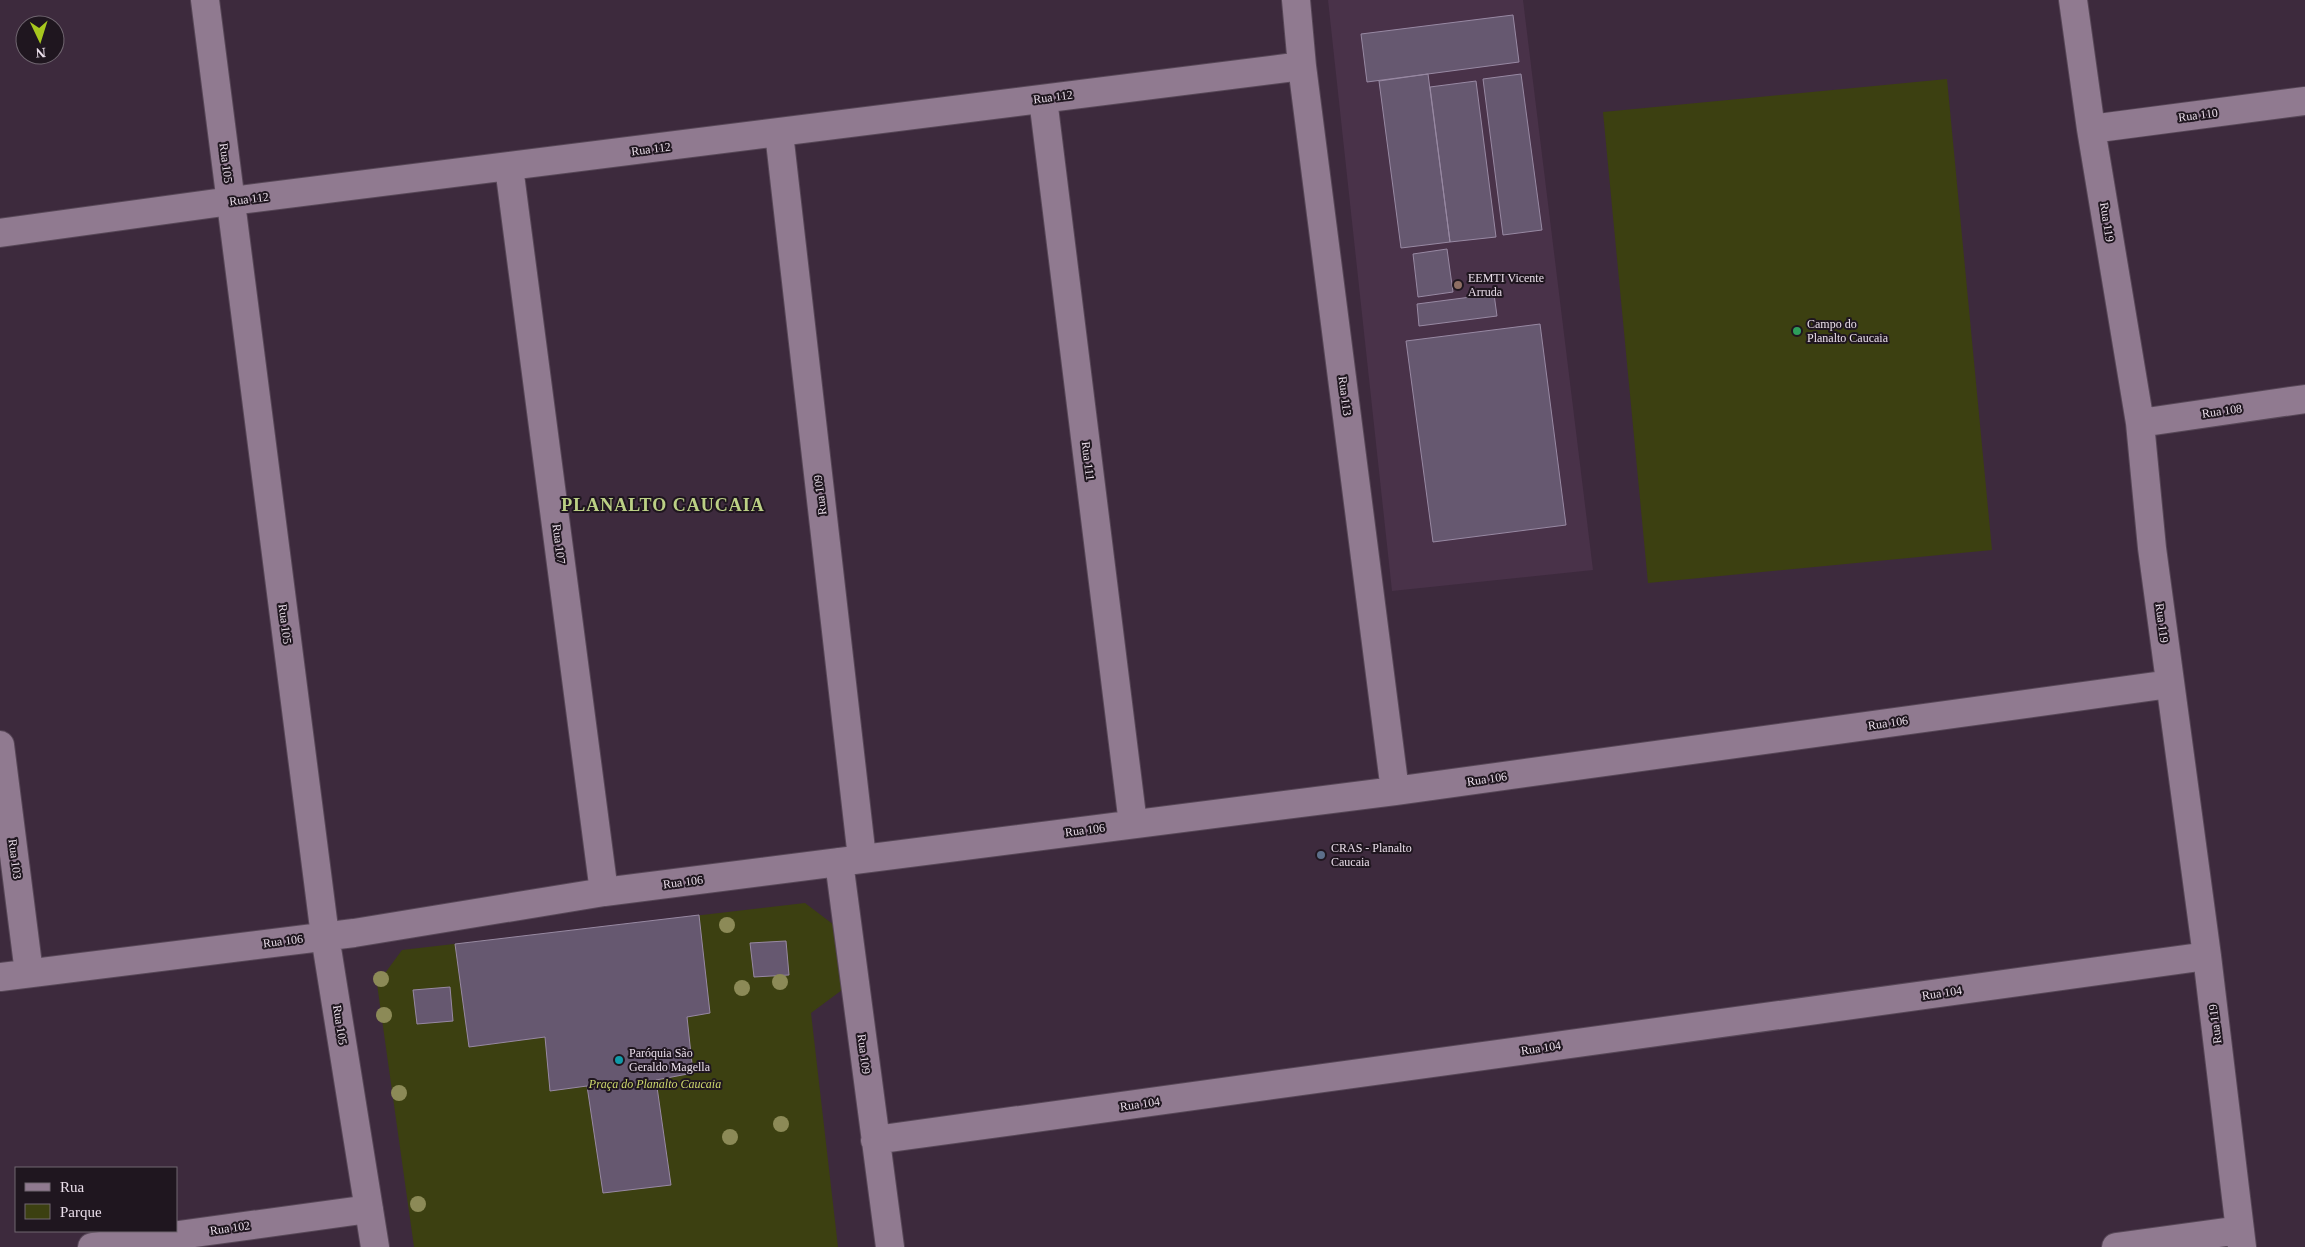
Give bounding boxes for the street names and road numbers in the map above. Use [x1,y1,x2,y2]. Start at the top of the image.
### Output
street label: Rua 112 [1032,88,1074,106]
street label: Rua 110 [2177,106,2219,124]
street label: Rua 112 [630,140,672,158]
street label: Rua 105 [217,142,235,184]
street label: Rua 112 [228,190,270,208]
street label: Rua 119 [2097,201,2117,243]
street label: Rua 113 [1336,375,1354,417]
street label: Rua 108 [2201,401,2243,421]
street label: Rua 111 [1079,441,1097,481]
street label: Rua 109 [811,474,829,516]
street label: Rua 107 [550,523,568,565]
street label: Rua 119 [2153,602,2171,644]
street label: Rua 105 [276,603,294,645]
street label: Rua 106 [1867,713,1909,733]
street label: Rua 106 [1466,769,1508,789]
street label: Rua 106 [1064,821,1106,839]
street label: Rua 103 [6,838,24,880]
street label: Rua 106 [662,873,704,891]
street label: Rua 106 [262,932,304,950]
street label: Rua 104 [1921,983,1963,1003]
street label: Rua 119 [2206,1003,2224,1045]
street label: Rua 105 [330,1004,350,1046]
street label: Rua 109 [855,1033,873,1075]
street label: Rua 104 [1520,1038,1562,1058]
street label: Rua 104 [1119,1094,1161,1114]
street label: Rua 102 [209,1218,251,1238]

